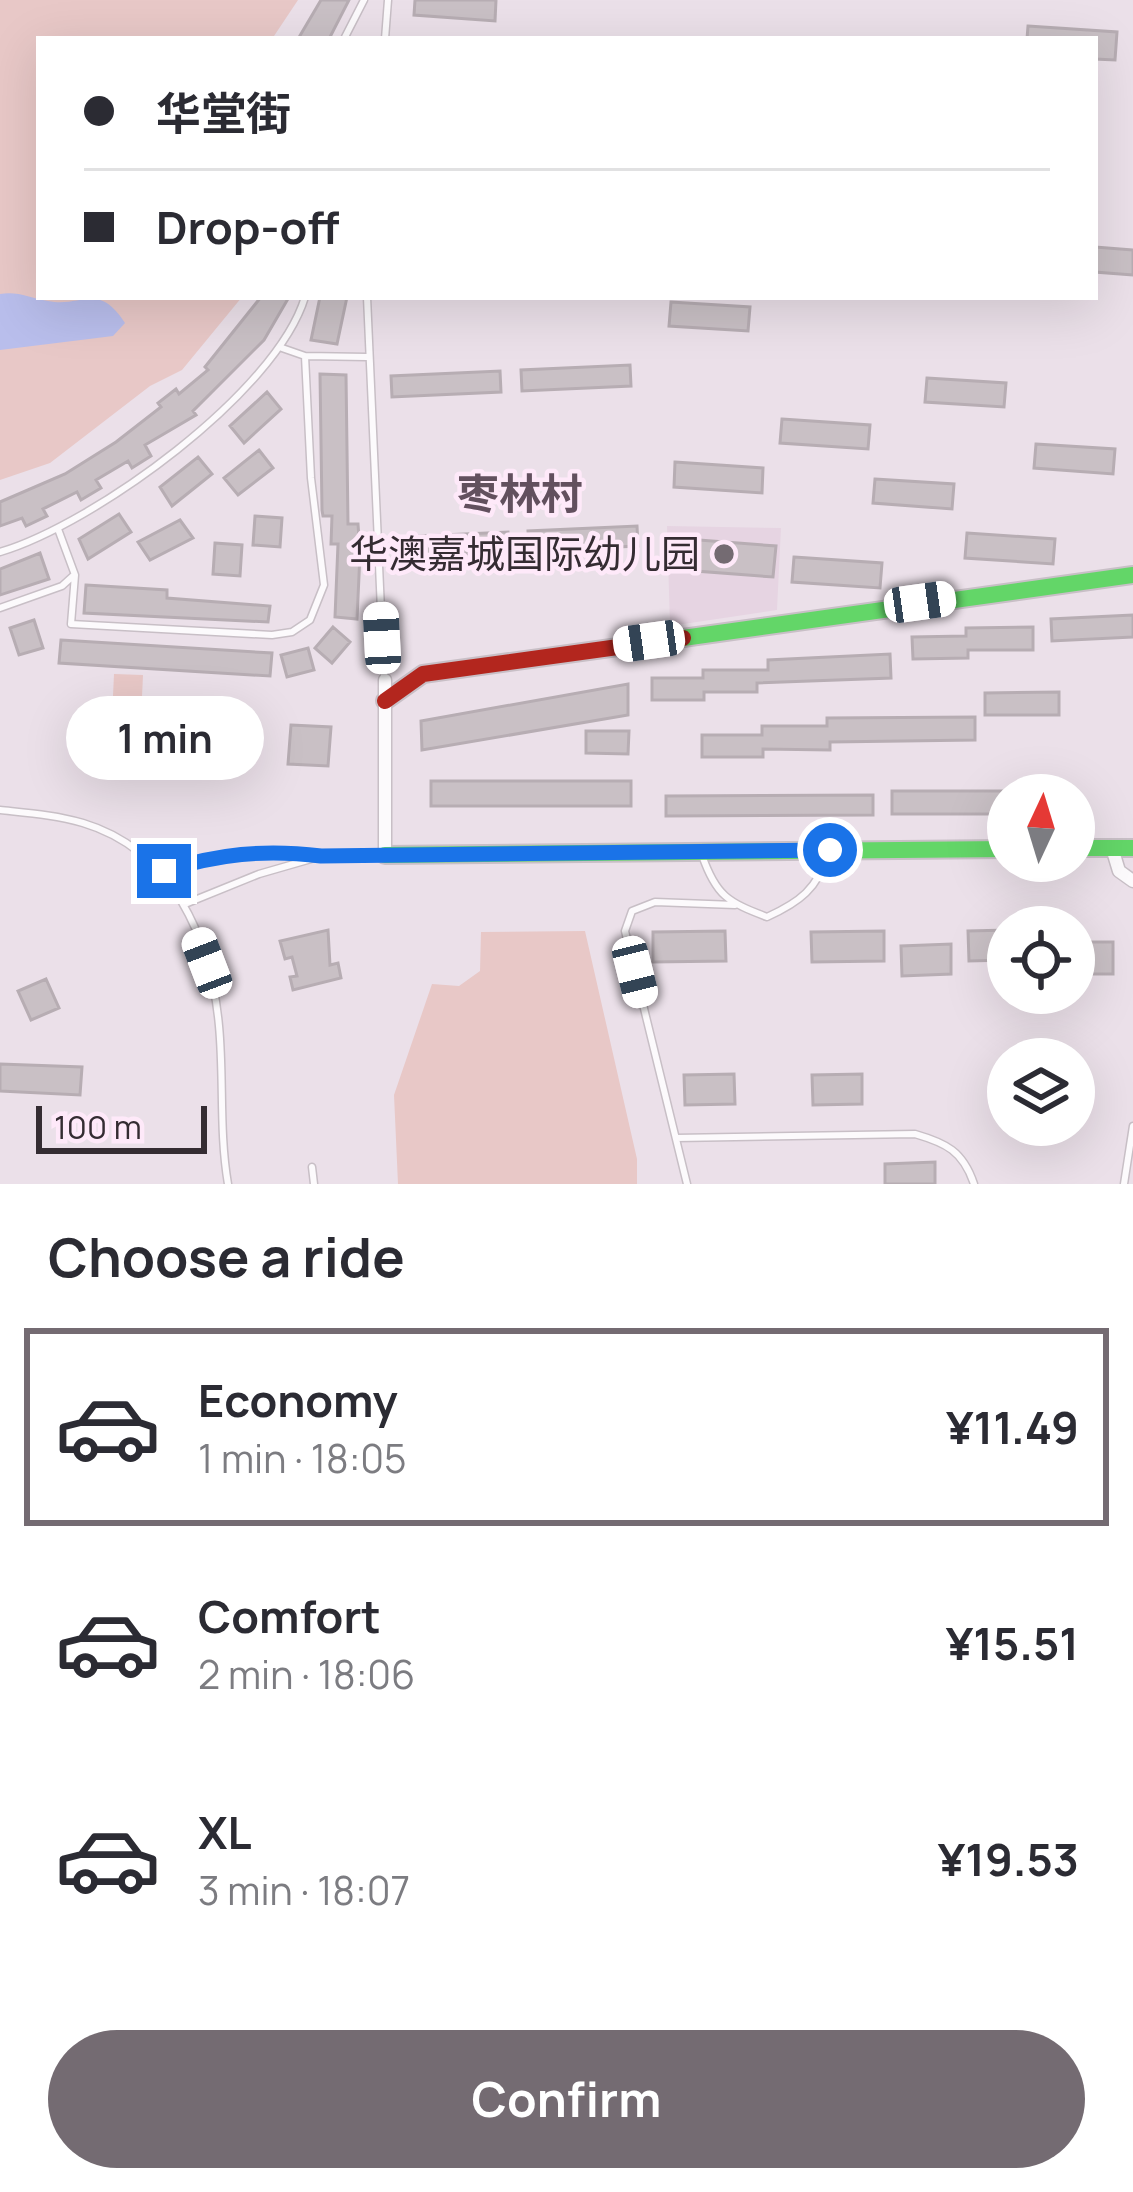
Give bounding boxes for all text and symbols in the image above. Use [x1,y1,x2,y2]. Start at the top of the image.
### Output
text: 华堂街 [156,82,291,144]
text: Drop-off [156,196,339,258]
district label: 枣林村 [457,464,583,522]
place label: 华澳嘉城国际幼儿园 [349,526,700,580]
marker: 华澳嘉城国际幼儿园 [711,541,737,567]
car [882,579,958,625]
car [362,601,402,675]
car [611,618,687,664]
callout: 1 min [65,697,263,781]
text: 1 min [117,711,213,765]
north arrow [987,774,1095,882]
map controls [987,774,1095,1146]
route start [803,823,857,877]
route end [137,844,191,898]
button: locate [987,906,1095,1014]
car [177,923,237,1003]
car [609,933,661,1011]
button: layers [987,1038,1095,1146]
scale bar [36,1100,207,1153]
text: 100 m [54,1104,142,1149]
text: Choose a ride [48,1219,405,1293]
text: Economy [198,1369,398,1431]
icon: car [54,1373,162,1481]
text: ¥11.49 [946,1396,1079,1458]
text: 1 min · 18:05 [198,1431,407,1485]
text: Comfort [198,1585,381,1647]
icon: car [54,1589,162,1697]
text: ¥15.51 [946,1612,1079,1674]
text: 2 min · 18:06 [198,1647,415,1701]
text: XL [198,1801,252,1863]
icon: car [54,1805,162,1913]
text: ¥19.53 [938,1828,1079,1890]
text: 3 min · 18:07 [198,1863,410,1917]
button: Confirm [48,2030,1085,2168]

